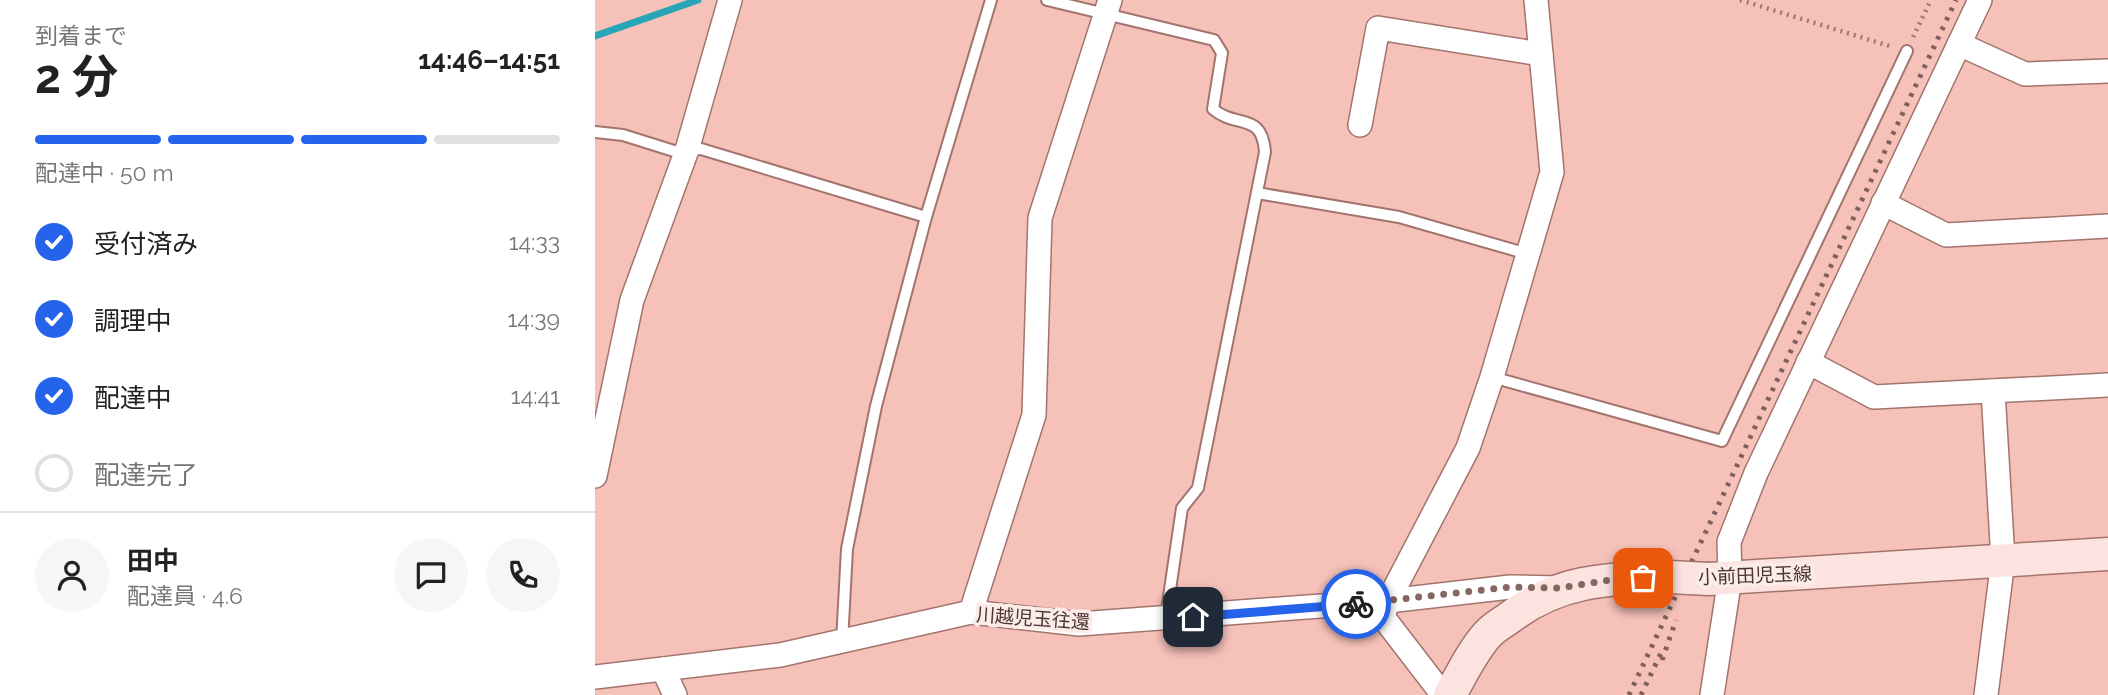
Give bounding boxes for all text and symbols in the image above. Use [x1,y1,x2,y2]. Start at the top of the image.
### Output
text: 到着まで [35,22,127,49]
text: 14:46–14:51 [418,45,560,75]
text: 2 分 [35,50,118,104]
text: 配達中 · 50 m [35,159,174,186]
icon: check [35,223,73,261]
text: 14:33 [509,228,560,255]
text: 受付済み [94,229,198,259]
icon: check [35,300,73,338]
text: 14:39 [508,305,560,332]
text: 調理中 [94,306,172,336]
icon: check [35,377,73,415]
text: 14:41 [511,382,560,409]
text: 配達中 [94,383,172,413]
text: 配達完了 [94,460,198,490]
button: person [35,538,109,612]
button: chat [394,538,468,612]
button: phone [486,538,560,612]
text: 田中 [127,546,179,576]
pin [1613,548,1673,608]
icon: bag [1624,559,1662,597]
street label: 小前田児玉線 [1698,562,1812,588]
courier [1321,569,1391,639]
text: 配達員 · 4.6 [127,582,243,609]
icon: bike [1337,585,1375,623]
pin [1163,587,1223,647]
icon: home [1174,598,1212,636]
street label: 川越児玉往還 [975,603,1091,633]

